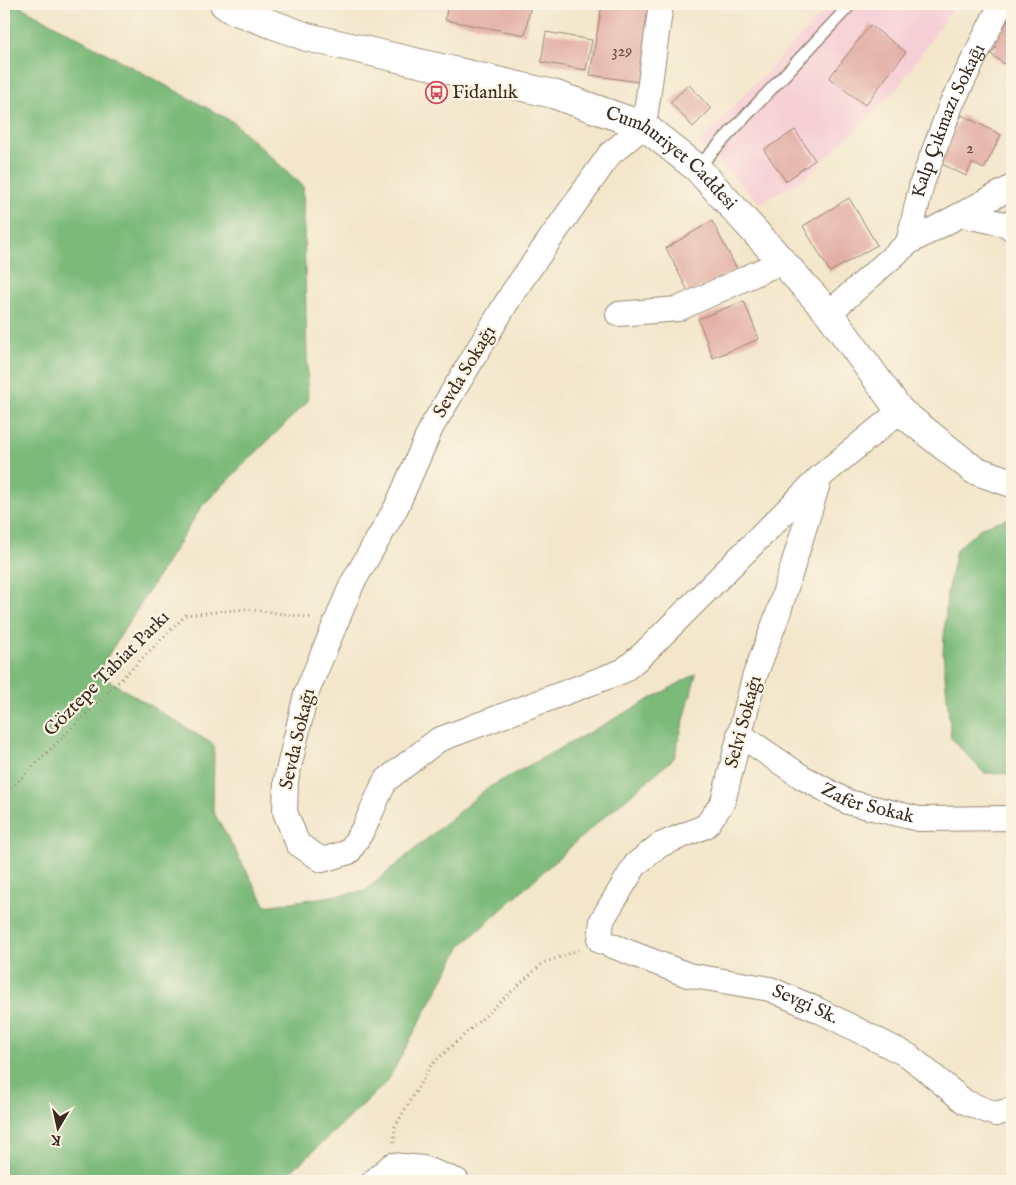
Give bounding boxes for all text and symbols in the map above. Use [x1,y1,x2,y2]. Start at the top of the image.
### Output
street label: Kalp Çıkmazı Sokaḡı [907,40,991,200]
house number: 329 [612,42,632,62]
bus stop icon: Fidanlık [424,81,448,105]
place label: Fidanlık [452,81,519,105]
street label: Cumhuriyet Caddesi [602,101,742,216]
house number: 2 [966,139,974,159]
street label: Sevda Sokağı [428,322,502,422]
street label: Göztepe Tabiat Parkı [39,606,175,742]
street label: Selvi Sokağı [720,673,768,771]
street label: Sevda Sokağı [275,686,321,792]
street label: Zafer Sokak [817,778,917,830]
street label: Sevgi Sk. [768,979,843,1030]
north arrow [32,1102,82,1152]
text: K [49,1130,63,1150]

